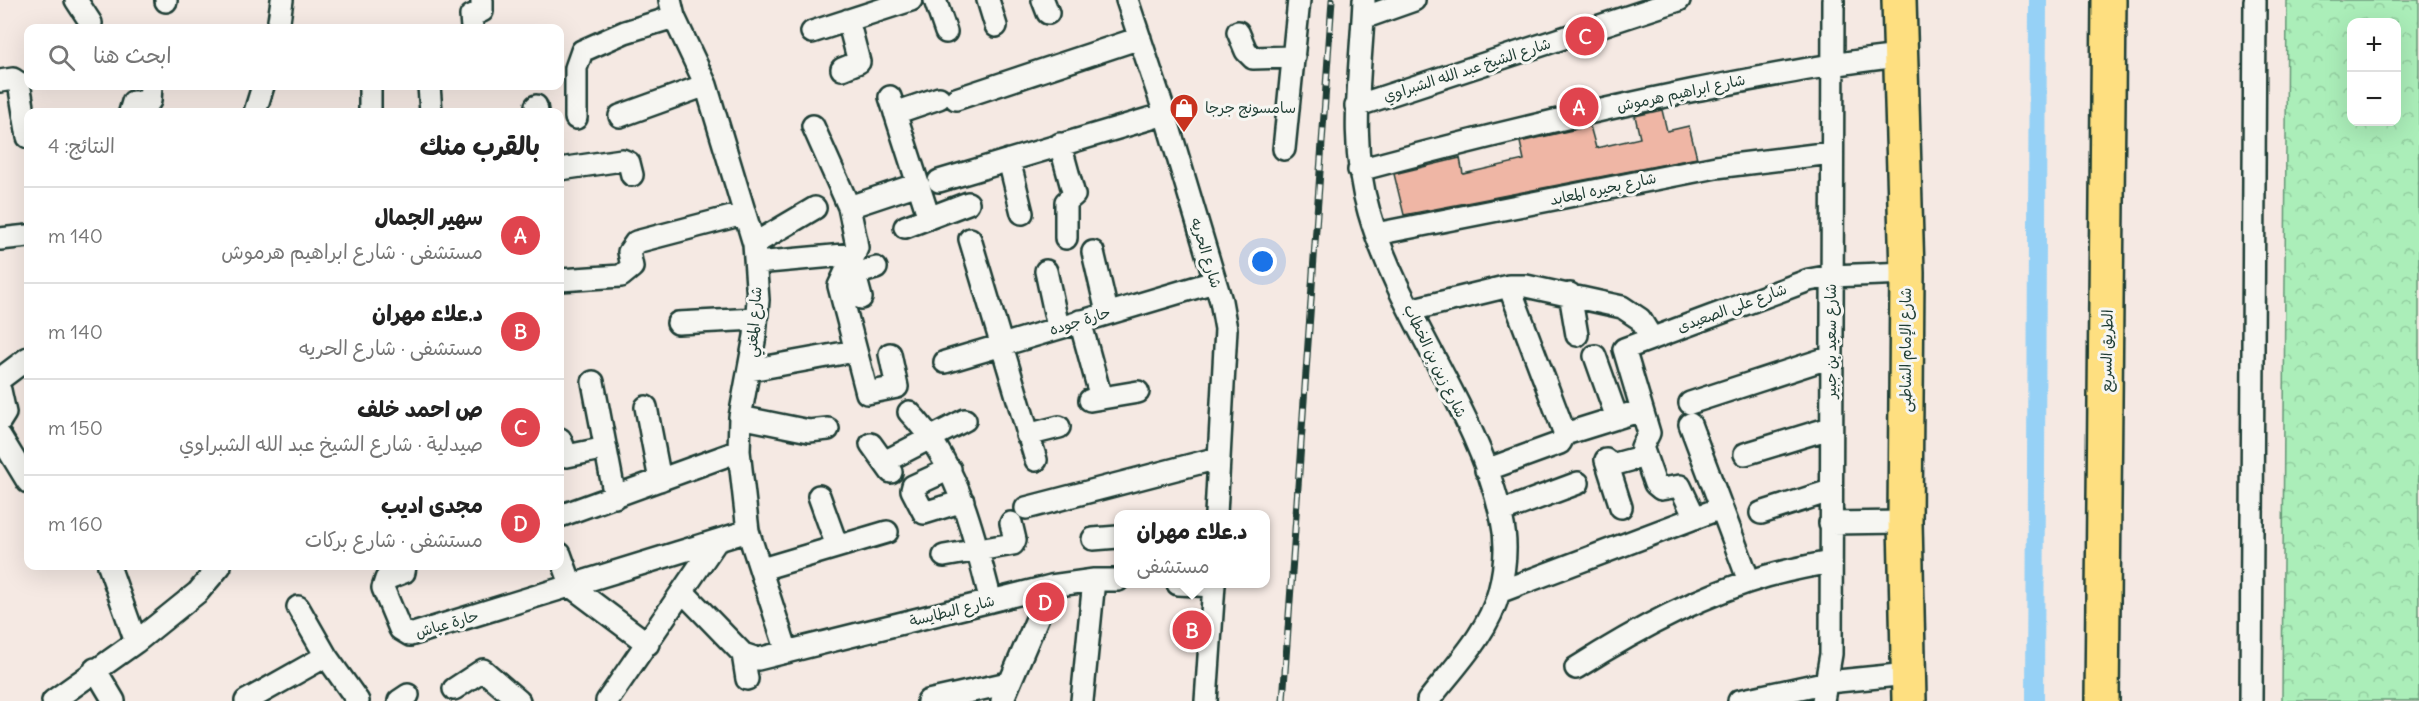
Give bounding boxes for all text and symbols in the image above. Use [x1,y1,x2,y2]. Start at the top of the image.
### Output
pin: C [1566,14,1604,58]
map controls [2347,18,2401,126]
button: + [2347,18,2401,72]
search box [24,24,564,90]
street label: شارع الشيخ عبد الله الشبراوي [1381,33,1554,108]
icon: search [45,41,78,74]
text: ابحث هنا [93,41,172,69]
street label: شارع ابراهيم هرموش [1615,70,1748,118]
button: − [2347,72,2401,126]
pin: A [1560,84,1598,130]
shop icon: سامسونج جرجا [1168,92,1200,134]
place label: سامسونج جرجا [1205,98,1296,118]
text: بالقرب منك [420,129,540,162]
text: النتائج: 4 [48,133,115,158]
street label: شارع بحيره المعابد [1548,168,1658,210]
text: سهير الجمال [375,203,483,231]
street label: شارع الحريه [1186,215,1226,291]
text: 140 m [48,223,103,248]
text: A [514,223,527,248]
text: مستشفى · شارع ابراهيم هرموش [221,239,483,264]
your location [1248,247,1277,276]
street label: شارع على الصعيدى [1674,279,1790,337]
street label: شارع سعيد بن جبير [1821,284,1841,400]
street label: شارع المغني [742,286,769,358]
street label: شارع الإمام الشاطبى [1896,288,1917,412]
text: د.علاء مهران [372,299,483,327]
street label: شارع زين بن الخطاب [1399,301,1471,421]
street label: حارة جوده [1047,302,1113,339]
street label: الطريق السريع [2096,309,2119,393]
text: 140 m [48,319,103,344]
text: B [514,319,527,344]
text: مستشفى · شارع الحريه [299,335,483,360]
text: ص احمد خلف [357,395,483,423]
text: 150 m [48,415,103,440]
text: C [514,415,527,440]
text: صيدلية · شارع الشيخ عبد الله الشبراوي [179,431,483,456]
text: مجدى اديب [381,491,483,519]
popup [1114,510,1270,588]
text: 160 m [48,511,103,536]
text: D [513,511,528,536]
text: د.علاء مهران [1137,517,1247,545]
text: مستشفى · شارع بركات [305,527,483,552]
text: مستشفى [1137,553,1210,578]
pin: D [1026,580,1064,624]
street label: شارع البطايسة [907,591,997,631]
street label: حارة عياش [413,605,481,642]
pin: B [1172,608,1212,652]

